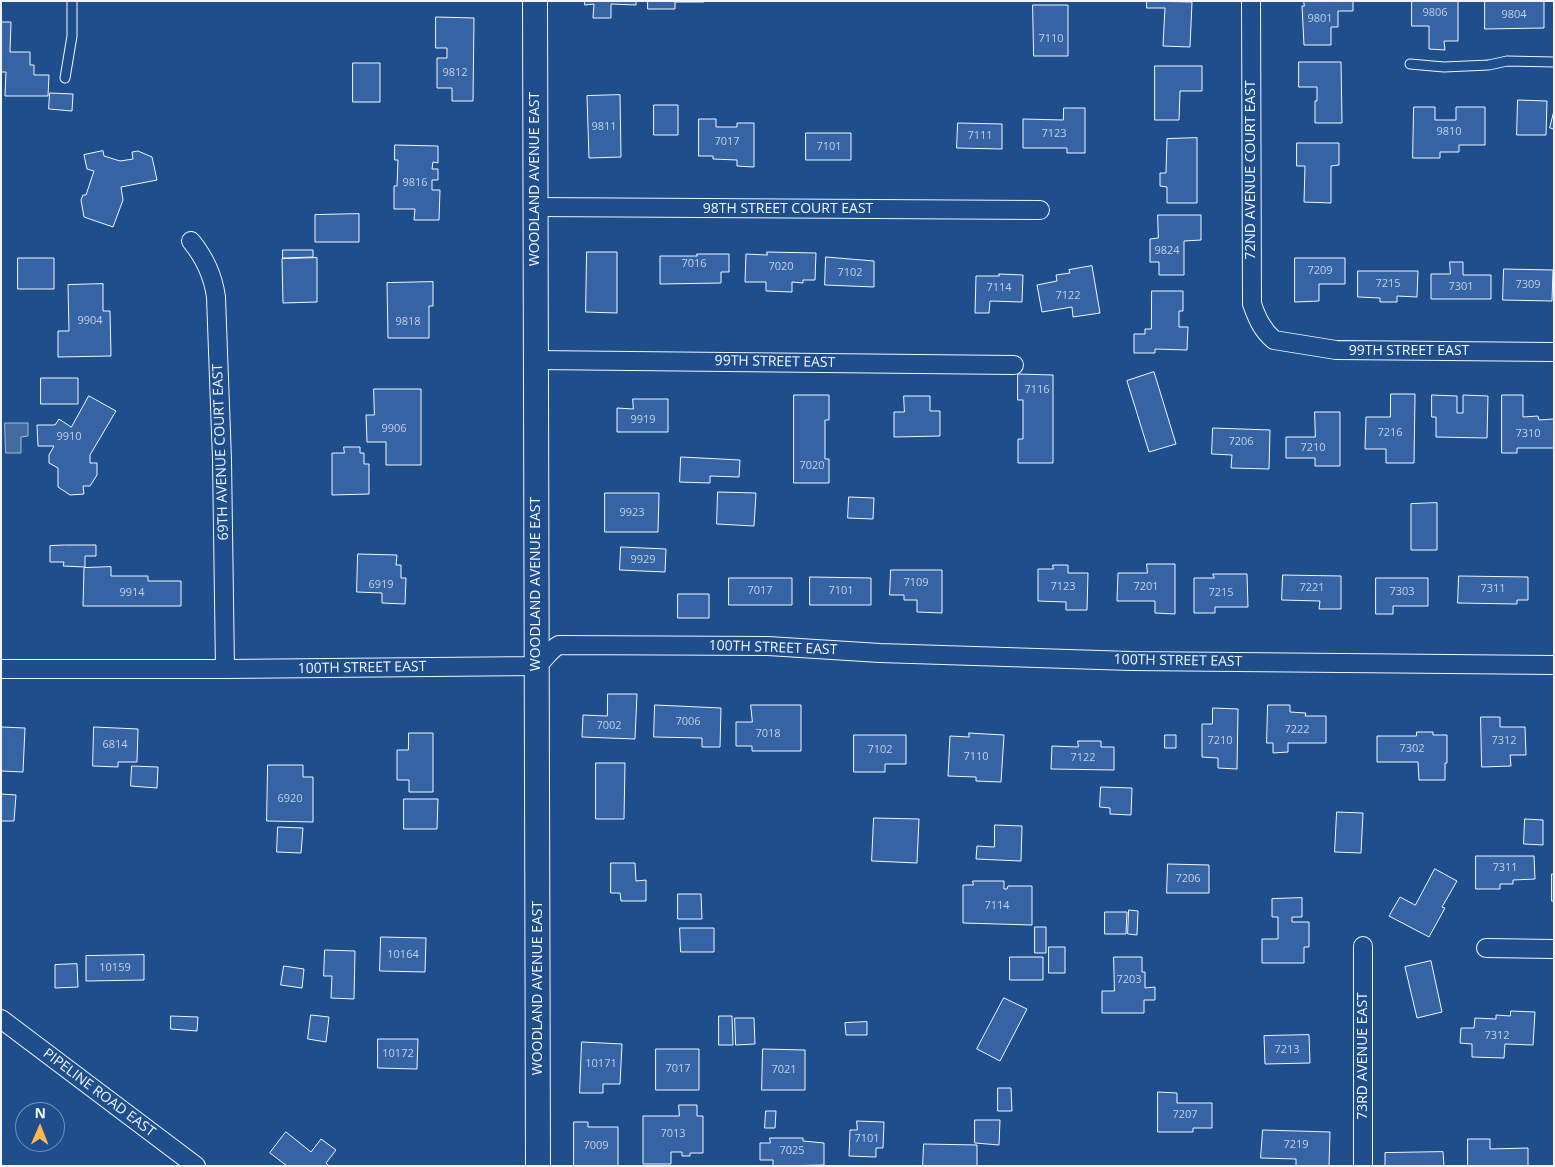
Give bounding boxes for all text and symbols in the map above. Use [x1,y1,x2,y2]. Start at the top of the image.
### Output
house number: 9806 [1422,6,1448,20]
house number: 9804 [1501,8,1527,22]
house number: 9801 [1307,12,1333,26]
house number: 7110 [1038,32,1064,46]
house number: 9812 [442,66,468,80]
street label: 72ND AVENUE COURT EAST [1243,80,1259,260]
street label: WOODLAND AVENUE EAST [527,92,543,266]
house number: 9811 [591,120,617,134]
house number: 9810 [1436,125,1462,139]
house number: 7123 [1041,127,1067,141]
house number: 7111 [967,129,993,143]
house number: 7017 [714,135,740,149]
house number: 7101 [816,140,842,154]
house number: 9816 [402,176,428,190]
street label: 98TH STREET COURT EAST [703,201,873,217]
house number: 9824 [1154,244,1180,258]
house number: 7016 [681,257,707,271]
house number: 7020 [768,260,794,274]
house number: 7209 [1307,264,1333,278]
house number: 7102 [837,266,863,280]
house number: 7215 [1375,277,1401,291]
house number: 7309 [1515,278,1541,292]
house number: 7301 [1448,280,1474,294]
house number: 7114 [986,281,1012,295]
house number: 7122 [1055,289,1081,303]
house number: 9904 [77,314,103,328]
house number: 9818 [395,315,421,329]
street label: 99TH STREET EAST [1349,343,1469,359]
street label: 99TH STREET EAST [715,353,835,371]
street label: 69TH AVENUE COURT EAST [210,363,232,541]
house number: 7116 [1024,383,1050,397]
house number: 9919 [630,413,656,427]
house number: 9906 [381,422,407,436]
house number: 7216 [1377,426,1403,440]
house number: 7310 [1515,427,1541,441]
house number: 9910 [56,430,82,444]
house number: 7206 [1228,435,1254,449]
house number: 7210 [1300,441,1326,455]
house number: 7020 [799,459,825,473]
street label: WOODLAND AVENUE EAST [528,497,544,671]
house number: 9923 [619,506,645,520]
house number: 9929 [630,553,656,567]
house number: 7109 [903,576,929,590]
house number: 6919 [368,578,394,592]
house number: 7123 [1050,580,1076,594]
house number: 7201 [1133,580,1159,594]
house number: 7221 [1299,581,1325,595]
house number: 7311 [1480,582,1506,596]
house number: 7017 [747,584,773,598]
house number: 7101 [828,584,854,598]
house number: 7303 [1389,585,1415,599]
house number: 9914 [119,586,145,600]
house number: 7215 [1208,586,1234,600]
street label: 100TH STREET EAST [708,637,838,659]
street label: 100TH STREET EAST [1114,651,1242,671]
street label: 100TH STREET EAST [298,658,426,678]
house number: 7006 [675,715,701,729]
house number: 7002 [596,719,622,733]
house number: 7222 [1284,723,1310,737]
house number: 7018 [755,727,781,741]
house number: 7210 [1207,734,1233,748]
house number: 7312 [1491,734,1517,748]
house number: 6814 [102,738,128,752]
house number: 7302 [1399,742,1425,756]
house number: 7102 [867,743,893,757]
house number: 7110 [963,750,989,764]
house number: 7122 [1070,751,1096,765]
house number: 6920 [277,792,303,806]
house number: 7311 [1492,861,1518,875]
house number: 7206 [1175,872,1201,886]
house number: 7114 [984,899,1010,913]
street label: WOODLAND AVENUE EAST [530,901,546,1075]
house number: 10164 [387,948,419,962]
house number: 10159 [99,961,131,975]
house number: 7203 [1116,973,1142,987]
street label: 73RD AVENUE EAST [1355,992,1371,1120]
house number: 7312 [1484,1029,1510,1043]
house number: 7213 [1274,1043,1300,1057]
street label: PIPELINE ROAD EAST [40,1045,158,1141]
house number: 10172 [382,1047,414,1061]
house number: 10171 [585,1057,617,1071]
house number: 7017 [665,1062,691,1076]
house number: 7021 [771,1063,797,1077]
north arrow [15,1102,65,1152]
house number: 7207 [1172,1108,1198,1122]
house number: 7013 [660,1127,686,1141]
house number: 7101 [854,1132,880,1146]
house number: 7219 [1283,1138,1309,1152]
house number: 7009 [583,1139,609,1153]
house number: 7025 [779,1144,805,1158]

